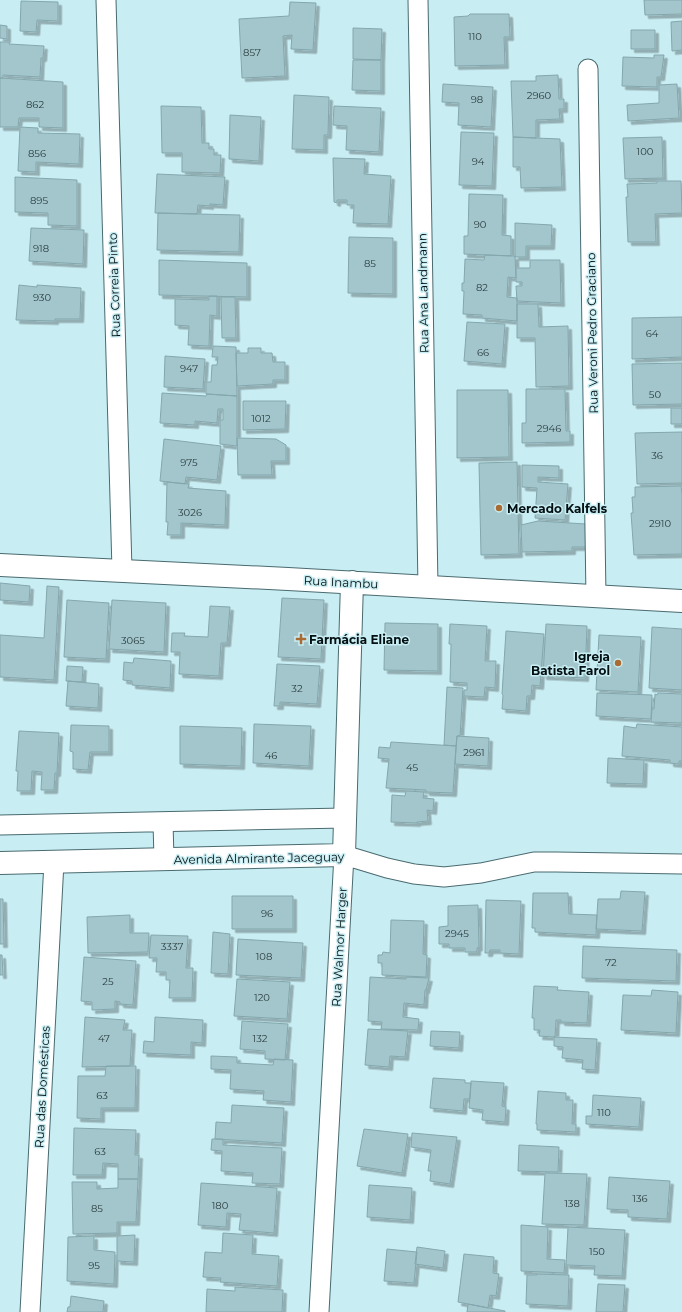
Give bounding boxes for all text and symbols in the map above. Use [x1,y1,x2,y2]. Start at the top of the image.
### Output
house number: 110 [468,30,482,43]
house number: 857 [243,46,261,59]
house number: 2960 [527,89,552,102]
house number: 98 [471,93,483,106]
house number: 862 [26,98,44,111]
house number: 100 [637,145,654,158]
house number: 856 [28,147,46,160]
house number: 94 [472,155,485,168]
house number: 895 [30,194,48,207]
house number: 90 [474,218,487,231]
street label: Rua Correia Pinto [105,232,123,338]
street label: Rua Ana Landmann [414,233,432,353]
house number: 918 [33,242,49,255]
street label: Rua Veroni Pedro Graciano [583,252,601,414]
house number: 85 [364,257,376,270]
house number: 82 [476,281,488,294]
house number: 930 [33,291,52,304]
house number: 64 [646,327,659,340]
house number: 66 [477,346,489,359]
house number: 947 [180,362,198,375]
house number: 50 [649,388,662,401]
house number: 1012 [251,412,271,425]
house number: 2946 [537,422,561,435]
house number: 36 [651,449,663,462]
house number: 975 [180,456,198,469]
place label: Mercado Kalfels [507,501,608,516]
marker: Mercado Kalfels [494,503,504,513]
house number: 3026 [178,506,202,519]
house number: 2910 [649,517,671,530]
street label: Rua Inambu [303,573,379,591]
place label: Farmácia Eliane [309,632,410,647]
house number: 3065 [121,634,145,647]
marker: Farmácia Eliane [296,634,306,644]
place label: Igreja Batista Farol [531,649,610,678]
marker: Igreja Batista Farol [613,658,623,668]
house number: 32 [291,682,303,695]
house number: 2961 [463,746,485,759]
house number: 46 [265,749,277,762]
house number: 45 [406,761,418,774]
street label: Avenida Almirante Jaceguay [174,849,345,867]
street label: Rua Walmor Harger [328,887,350,1007]
house number: 96 [261,907,273,920]
house number: 2945 [445,927,469,940]
house number: 3337 [161,940,183,953]
house number: 108 [256,950,272,963]
house number: 72 [605,956,617,969]
house number: 25 [102,975,114,988]
house number: 120 [254,991,270,1004]
street label: Rua das Domésticas [31,1025,53,1148]
house number: 47 [98,1032,110,1045]
house number: 132 [253,1032,268,1045]
house number: 63 [96,1089,108,1102]
house number: 110 [597,1106,611,1119]
house number: 63 [94,1145,106,1158]
house number: 136 [632,1192,648,1205]
house number: 138 [564,1197,580,1210]
house number: 180 [212,1199,229,1212]
house number: 85 [91,1202,103,1215]
house number: 150 [589,1245,605,1258]
house number: 95 [88,1259,100,1272]

